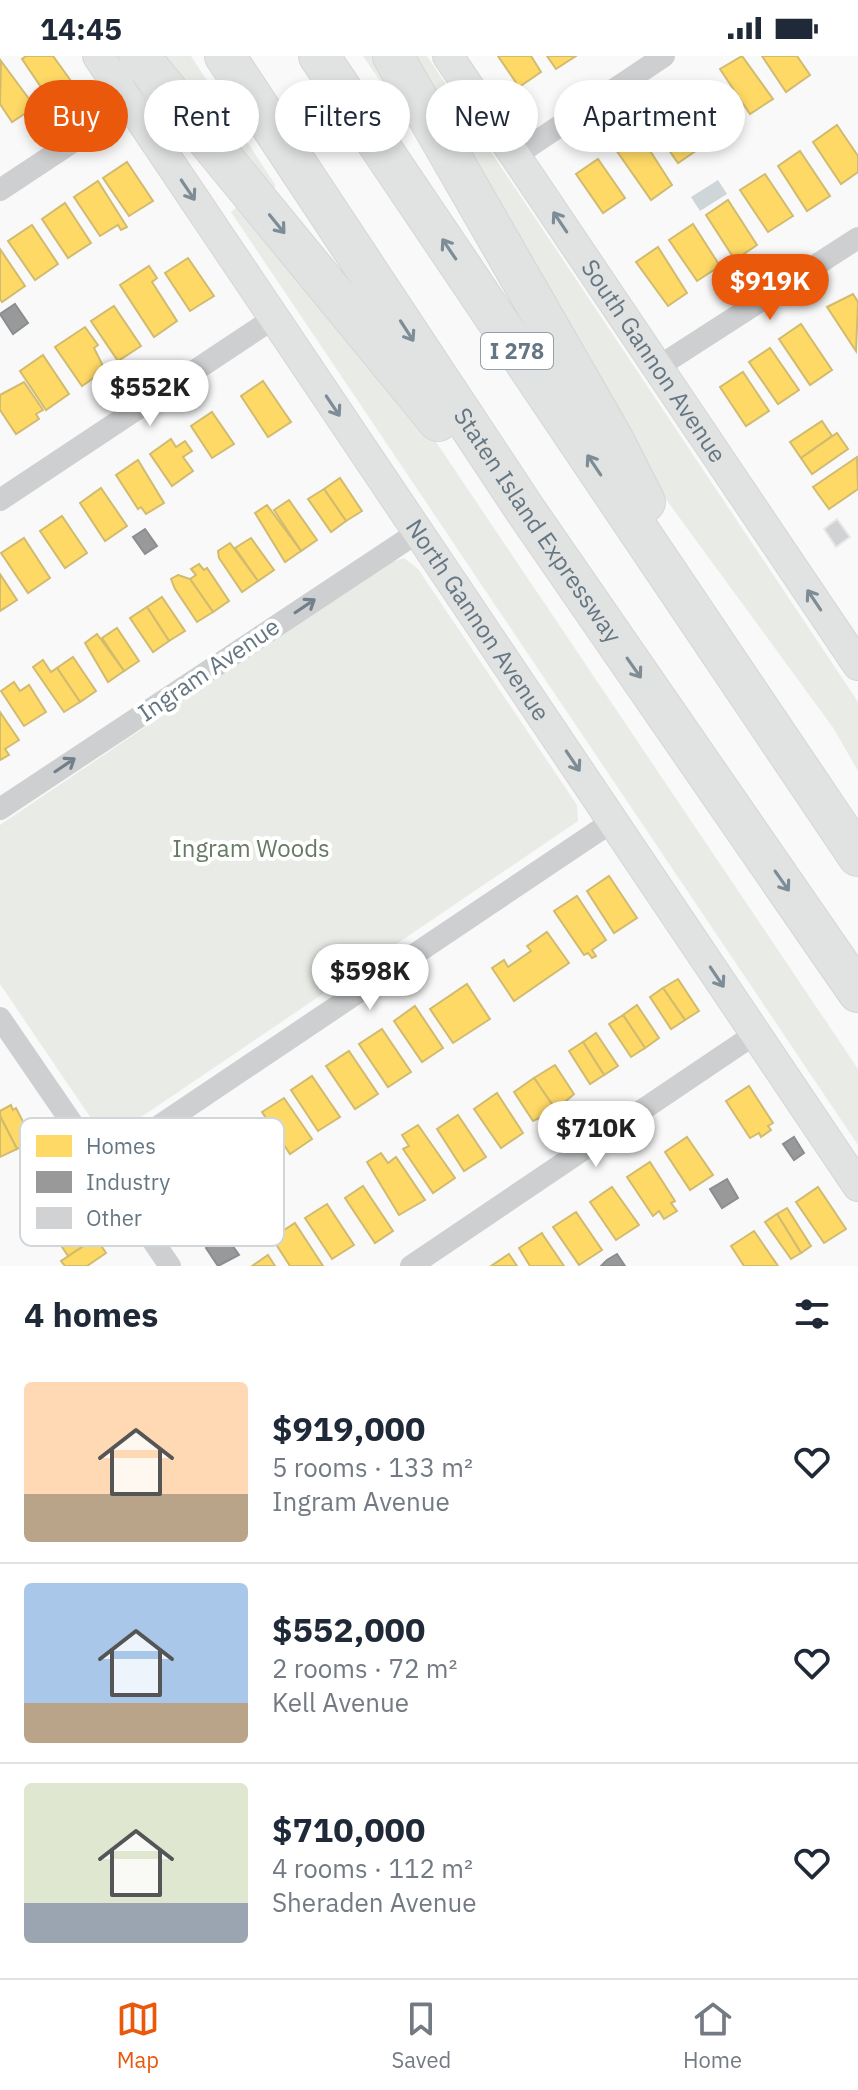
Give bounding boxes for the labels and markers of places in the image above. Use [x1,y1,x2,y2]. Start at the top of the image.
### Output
pin: $919K [714,254,826,322]
pin: $552K [94,360,206,428]
pin: $598K [314,944,426,1012]
pin: $710K [540,1101,652,1169]

